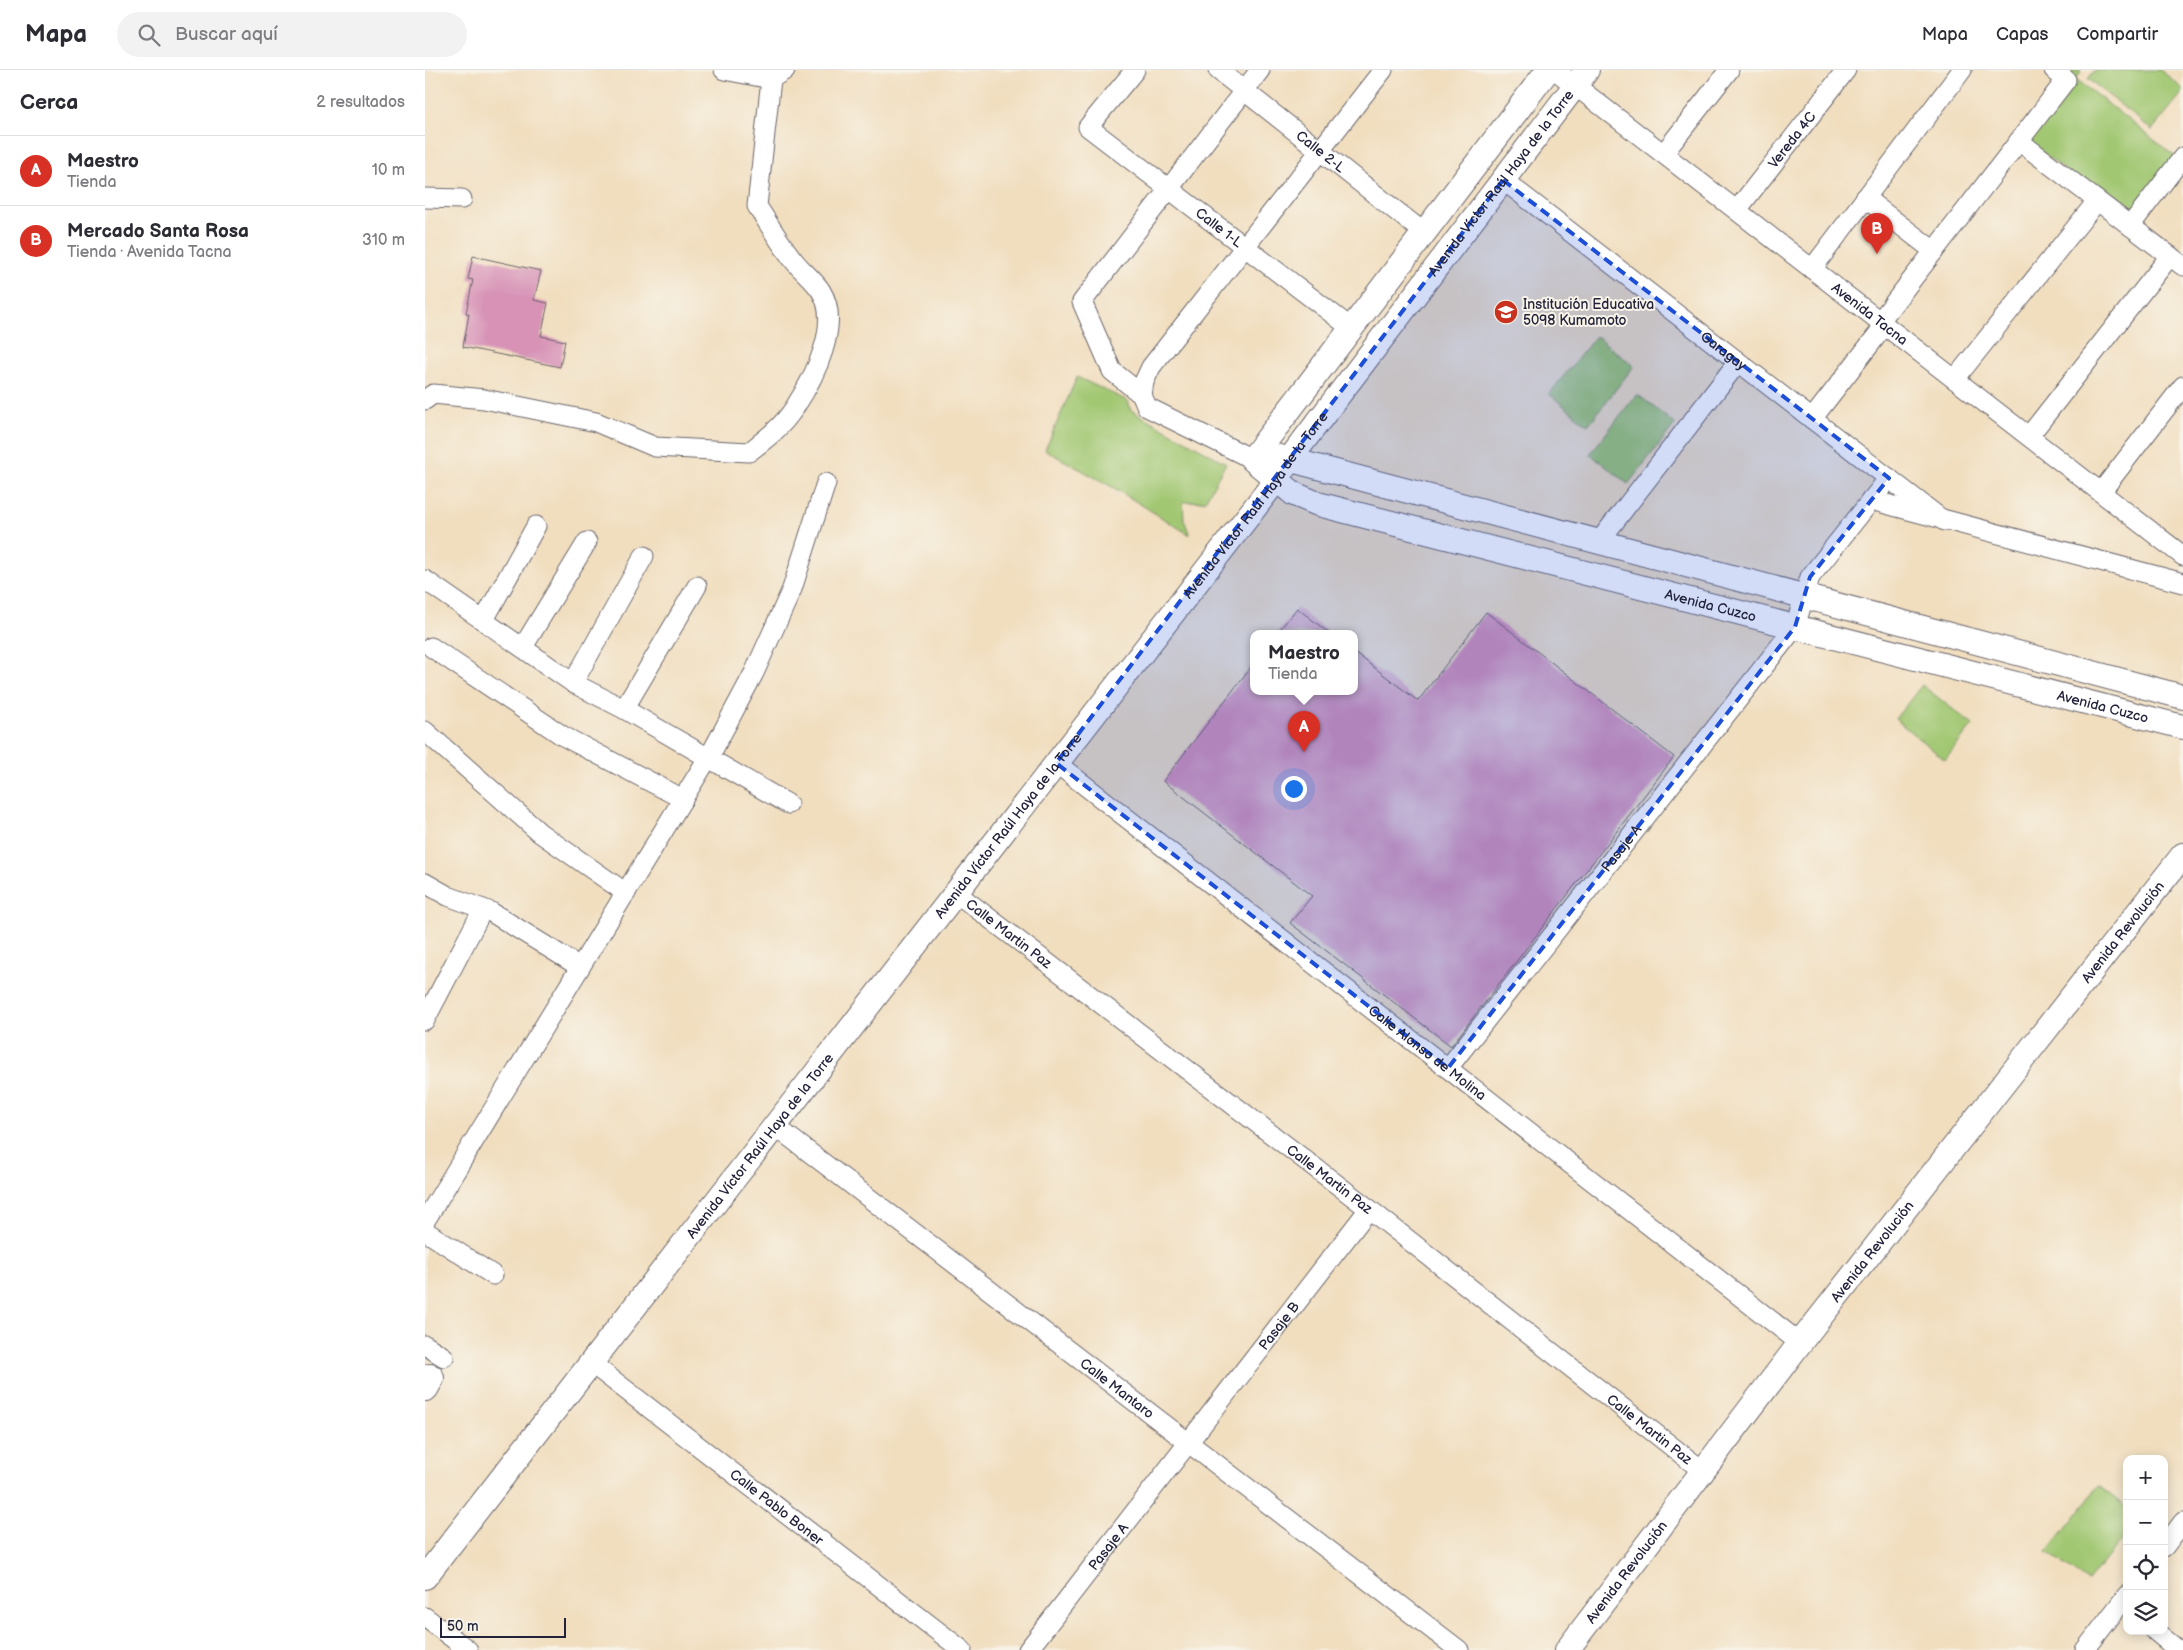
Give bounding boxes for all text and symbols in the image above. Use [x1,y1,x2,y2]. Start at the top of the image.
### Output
search box [117,12,467,57]
text: Mapa [25,20,87,49]
icon: search [135,21,163,49]
text: Buscar aquí [175,23,278,46]
text: Mapa [1922,24,1968,45]
text: Capas [1996,24,2049,45]
text: Compartir [2077,24,2158,45]
street label: Avenida Víctor Raúl Haya de la Torre [1425,87,1578,280]
text: Cerca [20,90,78,115]
text: 2 resultados [316,93,405,112]
street label: Vereda 4C [1765,108,1819,172]
street label: Calle 2-L [1293,127,1348,176]
text: Maestro [67,150,139,173]
text: A [31,161,41,180]
text: 10 m [372,161,405,180]
text: Tienda [67,173,116,192]
street label: Calle 1-L [1192,204,1246,251]
pin: B [1861,213,1893,254]
text: Mercado Santa Rosa [67,220,249,243]
text: B [30,231,42,250]
text: 310 m [362,231,405,250]
text: Tienda · Avenida Tacna [67,243,232,262]
street label: Avenida Tacna [1828,279,1911,349]
place label: Institución Educativa 5098 Kumamoto [1523,296,1654,329]
school or university icon: Institución Educativa 5098 Kumamoto [1493,299,1519,325]
street label: Garagay [1697,328,1750,375]
street label: Avenida Víctor Raúl Haya de la Torre [1180,409,1332,602]
street label: Avenida Cuzco [1663,586,1758,626]
popup [1250,630,1358,695]
text: Maestro [1268,642,1340,665]
text: Tienda [1268,665,1318,684]
street label: Avenida Cuzco [2055,687,2150,727]
pin: A [1288,711,1320,752]
street label: Avenida Víctor Raúl Haya de la Torre [931,730,1085,922]
your location [1281,776,1307,802]
street label: Pasaje A [1598,821,1646,875]
street label: Avenida Revolución [2078,878,2168,986]
street label: Calle Martin Paz [962,896,1055,972]
street label: Calle Alonso de Molina [1365,1002,1489,1104]
street label: Avenida Víctor Raúl Haya de la Torre [683,1050,837,1242]
street label: Calle Martin Paz [1283,1141,1376,1218]
street label: Avenida Revolución [1827,1197,1918,1306]
street label: Pasaje B [1255,1298,1303,1353]
street label: Calle Mantaro [1076,1355,1157,1422]
street label: Calle Martin Paz [1603,1391,1695,1468]
map controls [2123,1455,2168,1635]
button: + [2123,1455,2168,1500]
street label: Calle Pablo Boner [726,1466,828,1549]
button: − [2123,1500,2168,1545]
street label: Avenida Revolución [1582,1518,1671,1627]
street label: Pasaje A [1085,1519,1132,1574]
button: locate [2123,1545,2168,1590]
button: layers [2123,1590,2168,1635]
scale bar [440,1615,566,1638]
text: 50 m [447,1618,479,1635]

